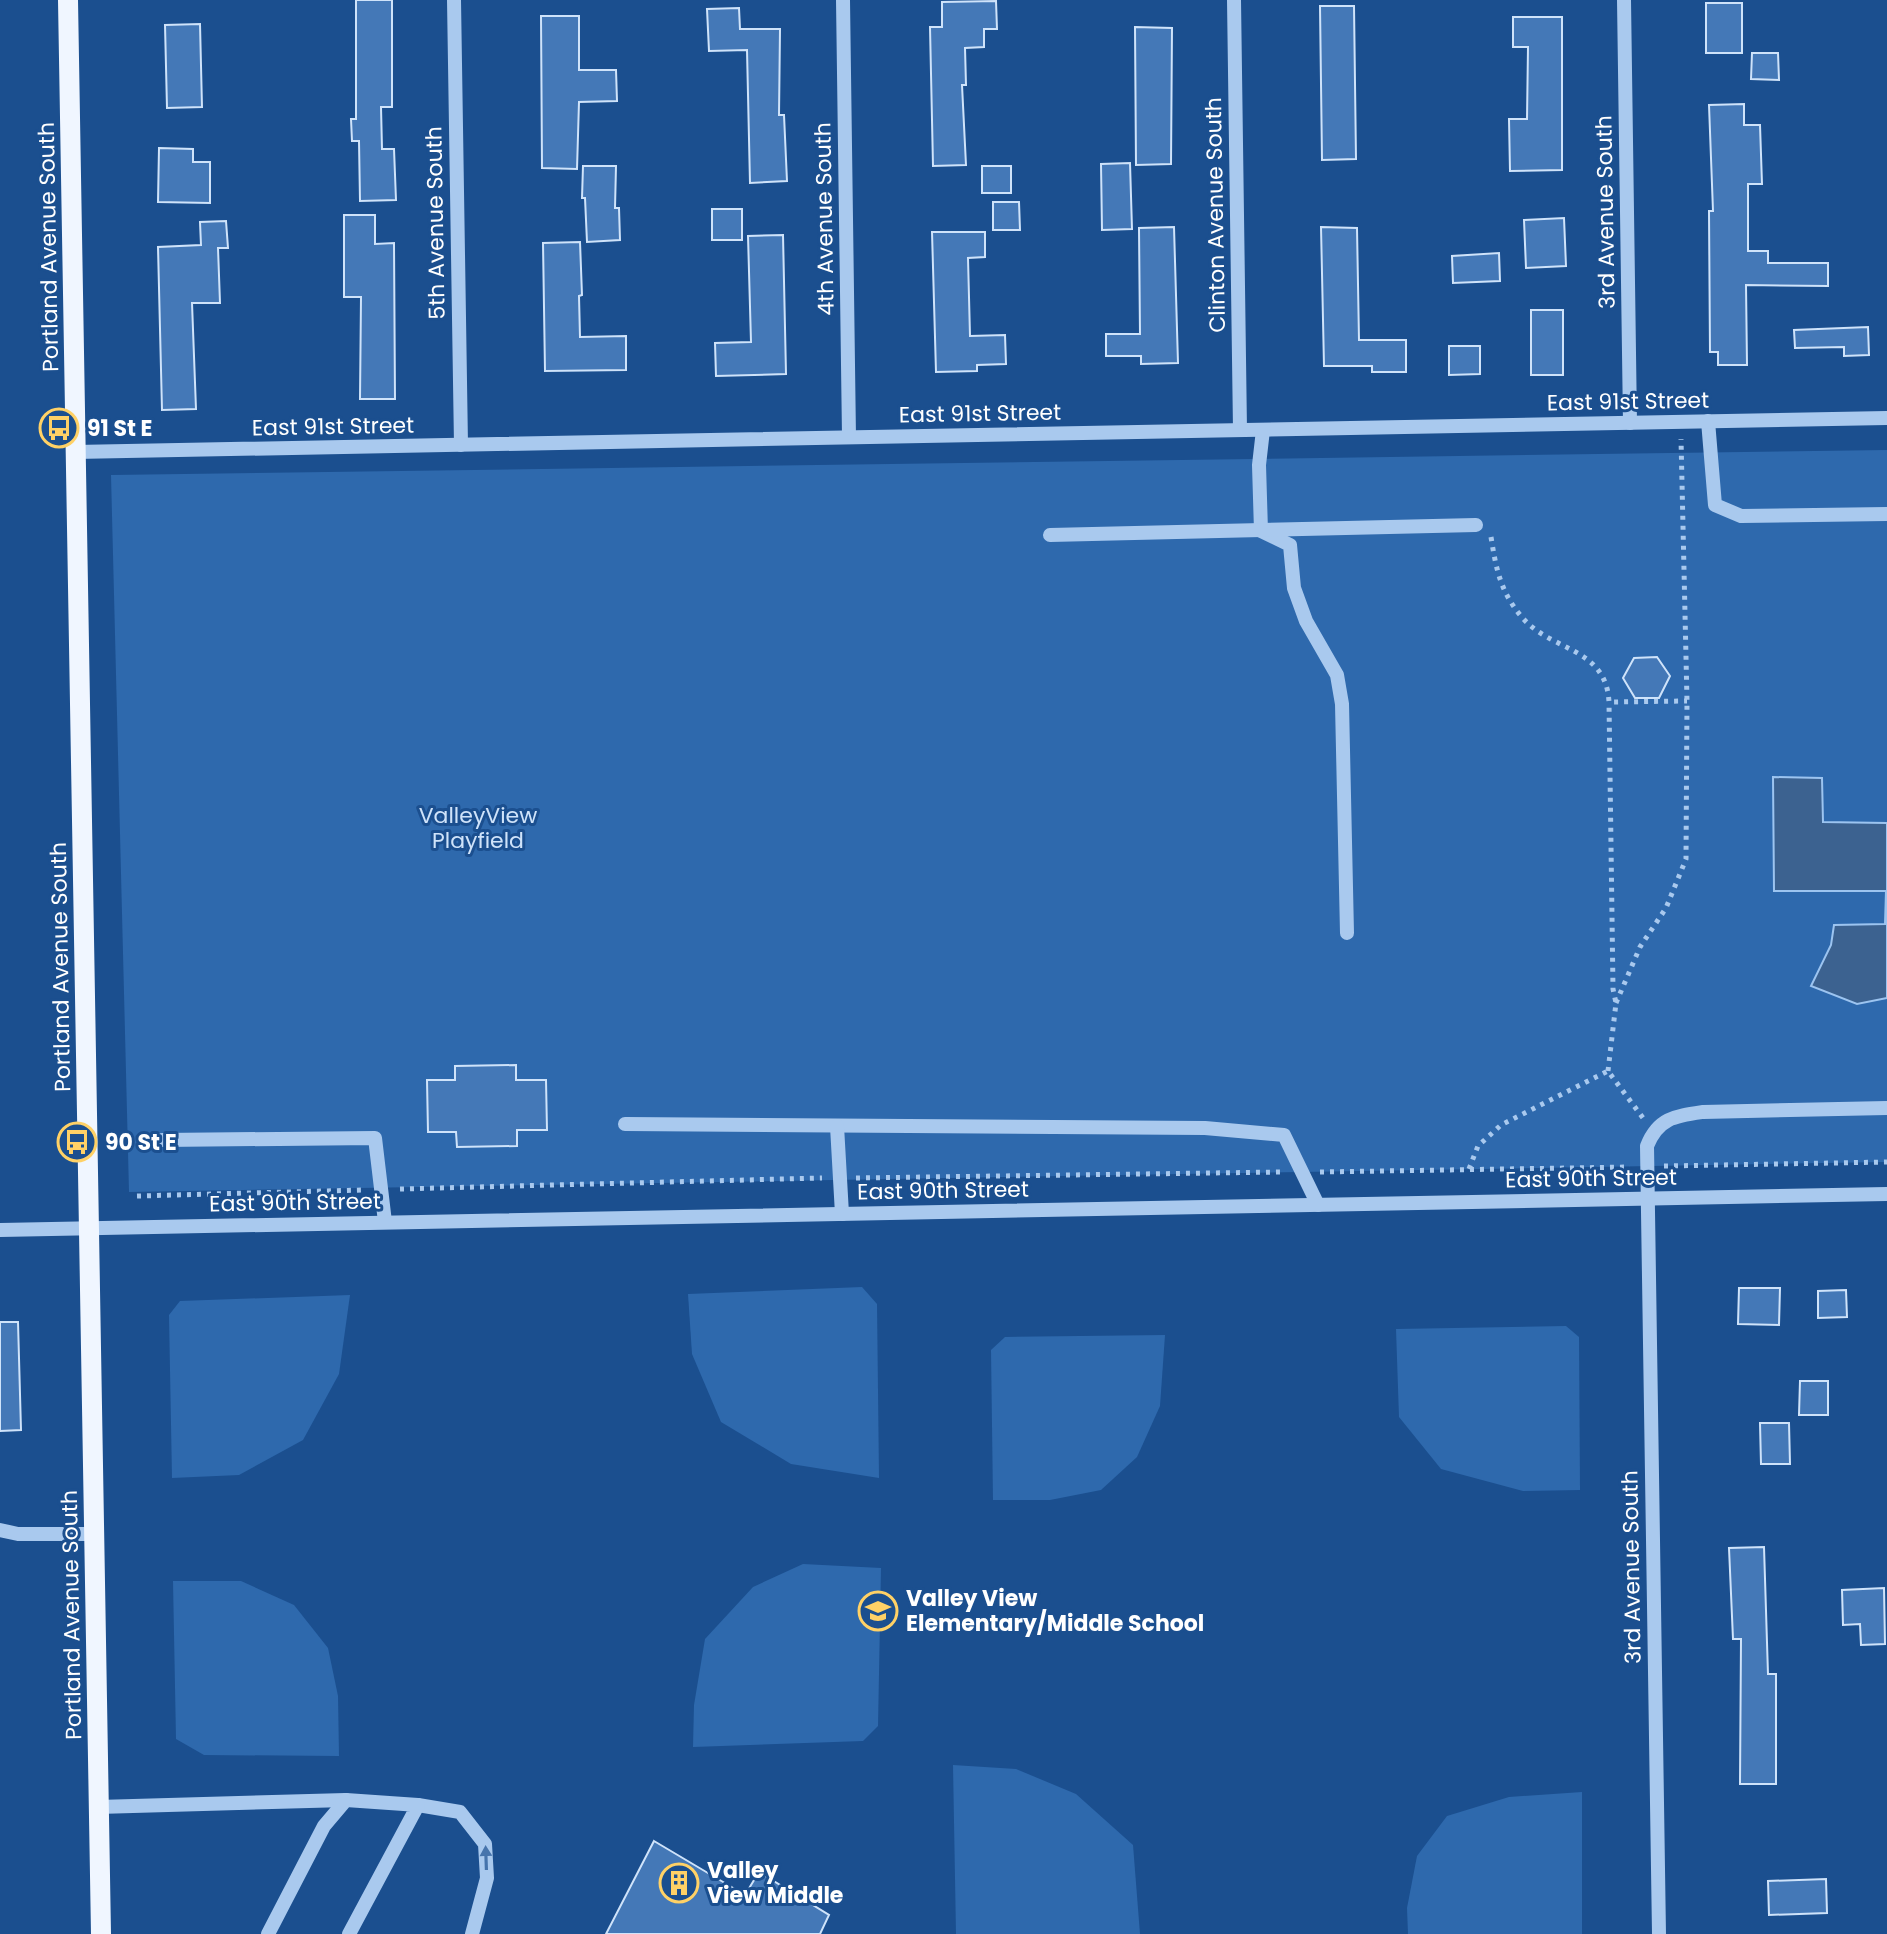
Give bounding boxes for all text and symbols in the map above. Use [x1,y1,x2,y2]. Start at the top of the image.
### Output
street label: Clinton Avenue South [1198,97,1233,333]
street label: 3rd Avenue South [1588,115,1623,309]
street label: Portland Avenue South [31,122,66,372]
street label: 4th Avenue South [807,122,842,316]
street label: 5th Avenue South [418,126,453,320]
street label: East 91st Street [1547,385,1709,418]
street label: East 91st Street [899,397,1061,430]
bus stop icon: 91 St E [38,407,80,449]
street label: East 91st Street [252,410,414,443]
place label: 91 St E [87,413,153,444]
park label: ValleyView Playfield [419,800,537,856]
street label: Portland Avenue South [43,842,78,1092]
bus stop icon: 90 St E [56,1121,98,1163]
place label: 90 St E [105,1127,177,1158]
street label: East 90th Street [1505,1162,1677,1195]
street label: East 90th Street [857,1174,1029,1207]
street label: East 90th Street [209,1186,381,1219]
street label: 3rd Avenue South [1614,1470,1649,1664]
street label: Portland Avenue South [54,1490,89,1740]
place label: Valley View Elementary/Middle School [906,1583,1204,1639]
school or university icon: Valley View Elementary/Middle School [857,1590,899,1632]
one-way arrow [479,1845,492,1870]
place label: Valley View Middle [707,1855,843,1911]
building icon: Valley View Middle [658,1862,700,1904]

